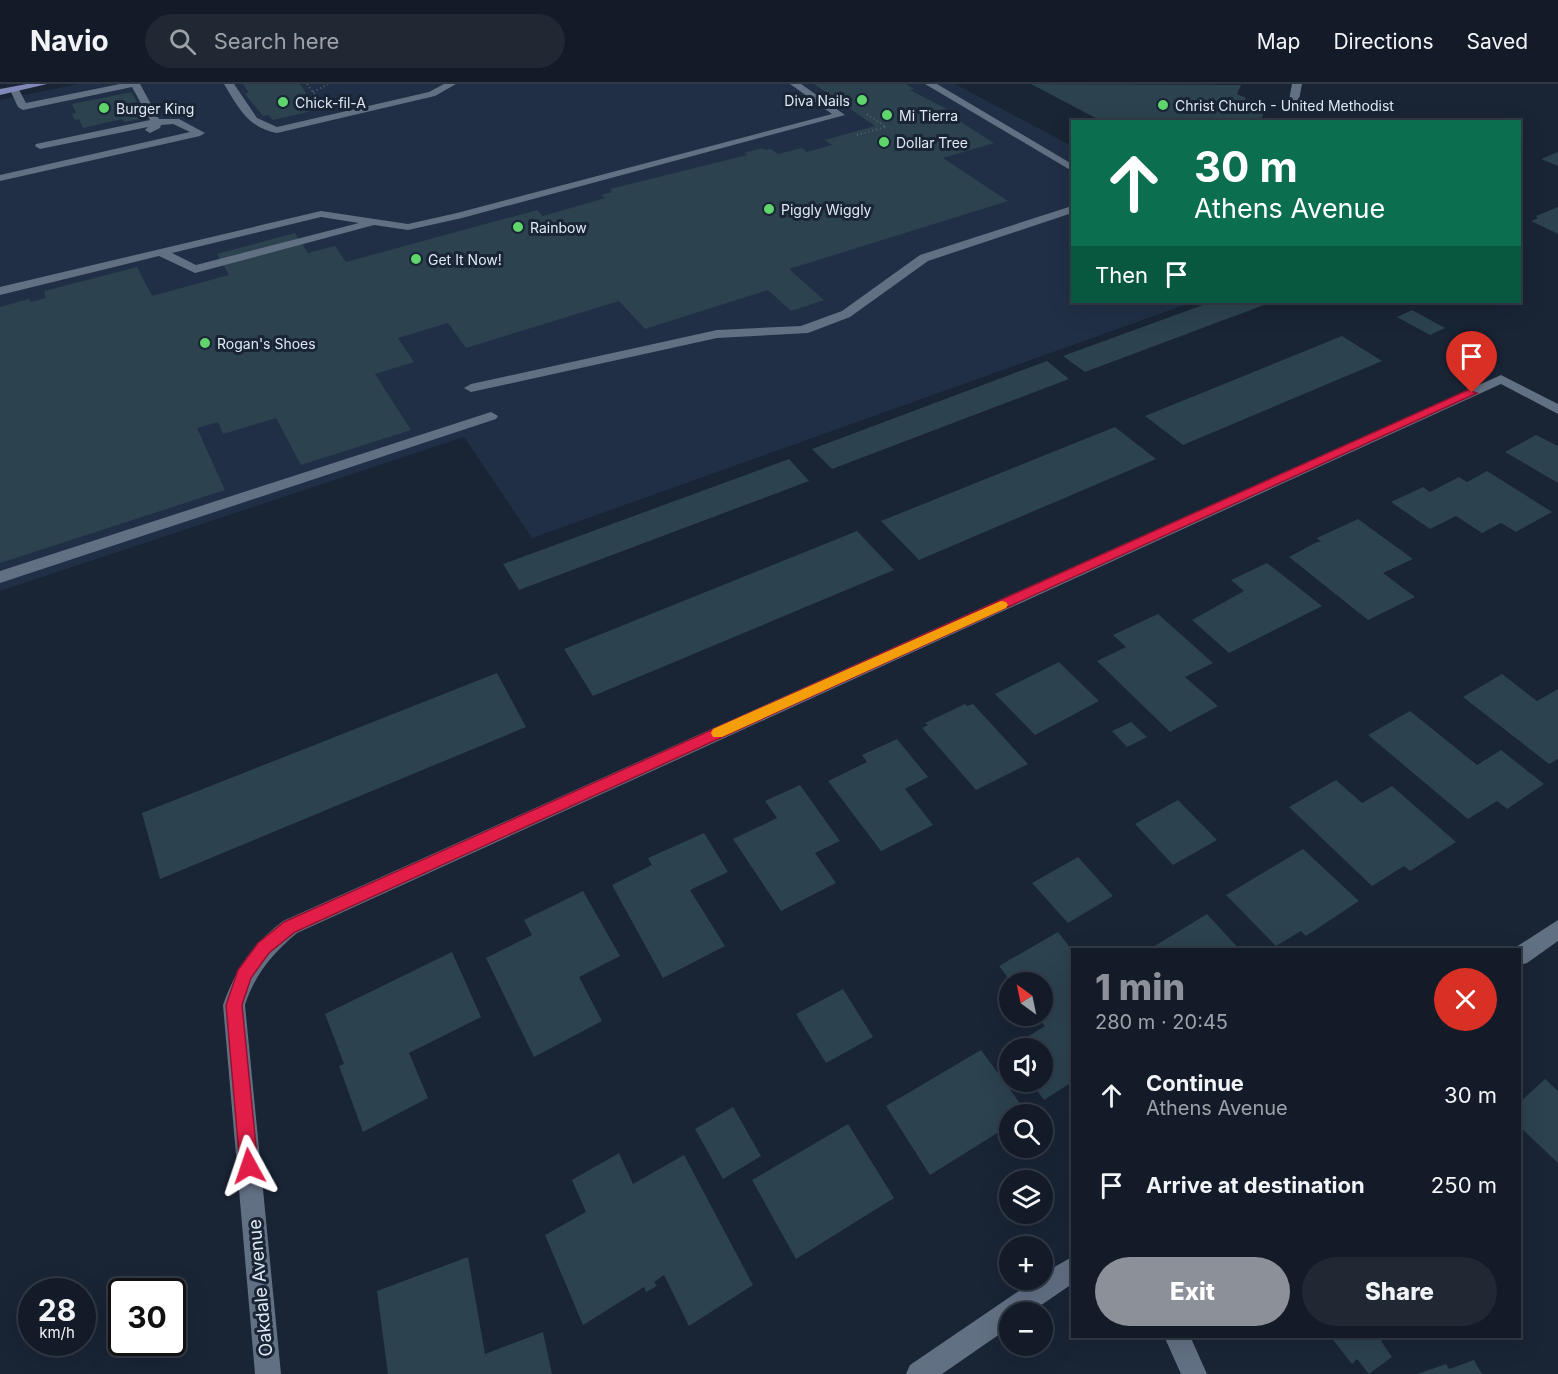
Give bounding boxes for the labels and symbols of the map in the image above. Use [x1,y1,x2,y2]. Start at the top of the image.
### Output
place label: Diva Nails [784,92,850,109]
marker: Diva Nails [855,93,869,107]
place label: Chick-fil-A [295,94,366,111]
marker: Chick-fil-A [276,95,290,109]
place label: Christ Church - United Methodist [1175,97,1394,114]
marker: Christ Church - United Methodist [1156,98,1170,112]
place label: Burger King [116,100,194,117]
marker: Burger King [97,101,111,115]
place label: Mi Tierra [899,107,958,124]
marker: Mi Tierra [880,108,894,122]
place label: Dollar Tree [896,134,968,151]
marker: Dollar Tree [877,135,891,149]
place label: Piggly Wiggly [781,201,872,218]
marker: Piggly Wiggly [762,202,776,216]
place label: Rainbow [530,219,587,236]
marker: Rainbow [511,220,525,234]
place label: Get It Now! [428,251,502,268]
marker: Get It Now! [409,252,423,266]
pin [1446,331,1497,393]
place label: Rogan's Shoes [217,335,316,352]
marker: Rogan's Shoes [198,336,212,350]
north arrow [999,972,1053,1026]
position arrow [217,1134,281,1198]
street label: Oakdale Avenue [244,1219,276,1357]
speed limit sign: 30 [108,1278,186,1356]

